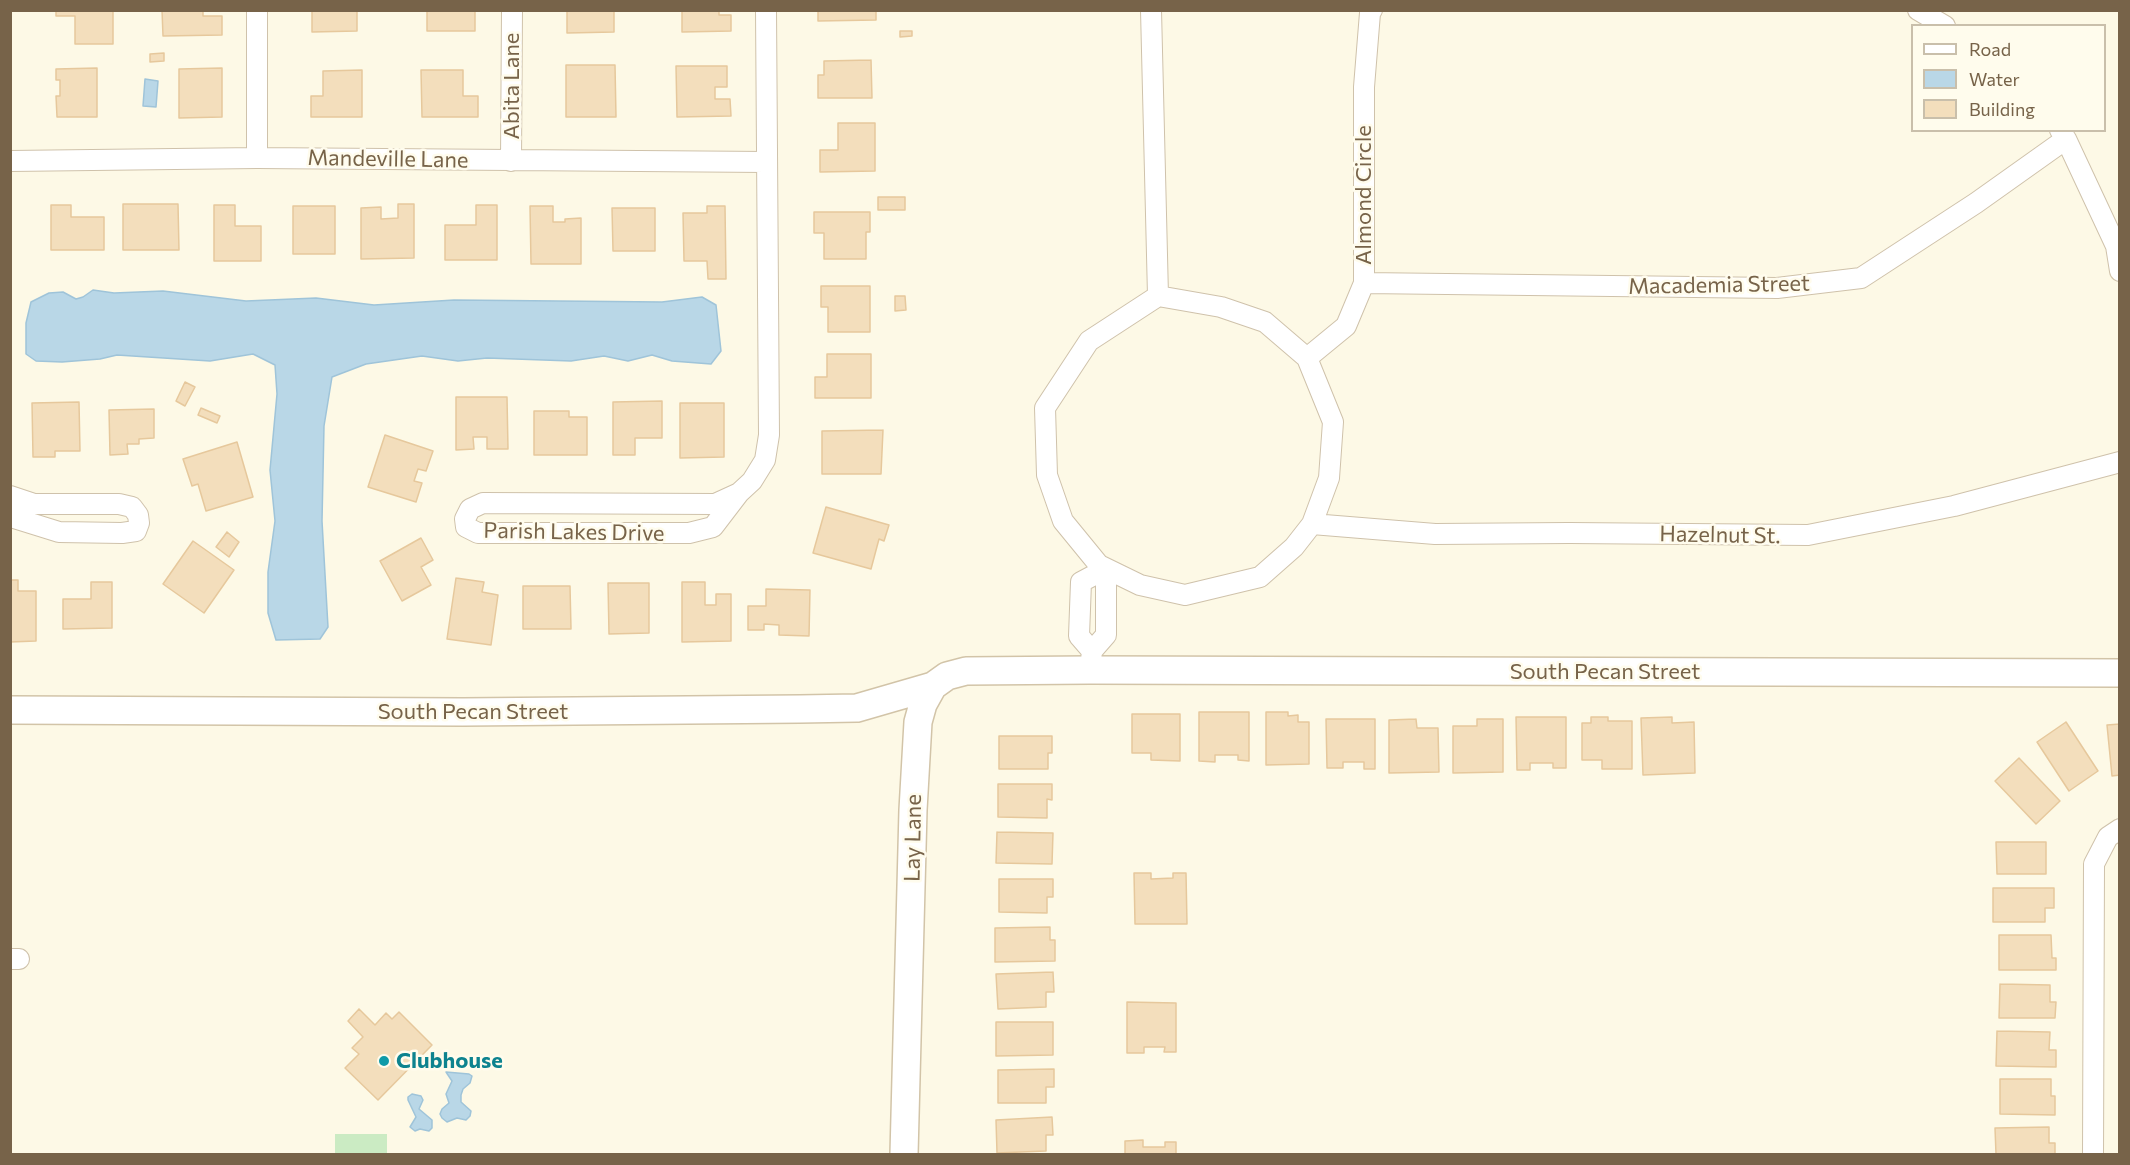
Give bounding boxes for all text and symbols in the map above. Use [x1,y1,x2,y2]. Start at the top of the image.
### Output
legend [1911,24,2106,132]
street label: Abita Lane [499,33,525,139]
text: Road [1969,38,2011,60]
text: Water [1969,68,2020,90]
text: Building [1969,98,2035,120]
street label: Almond Circle [1351,125,1377,265]
street label: Mandeville Lane [307,144,469,174]
street label: Macademia Street [1628,270,1810,300]
street label: Parish Lakes Drive [483,517,665,547]
street label: Hazelnut St. [1659,521,1781,549]
street label: South Pecan Street [1510,659,1700,685]
street label: South Pecan Street [378,699,568,725]
street label: Lay Lane [899,794,927,882]
place label: Clubhouse [396,1048,503,1074]
marker: Clubhouse [377,1054,391,1068]

